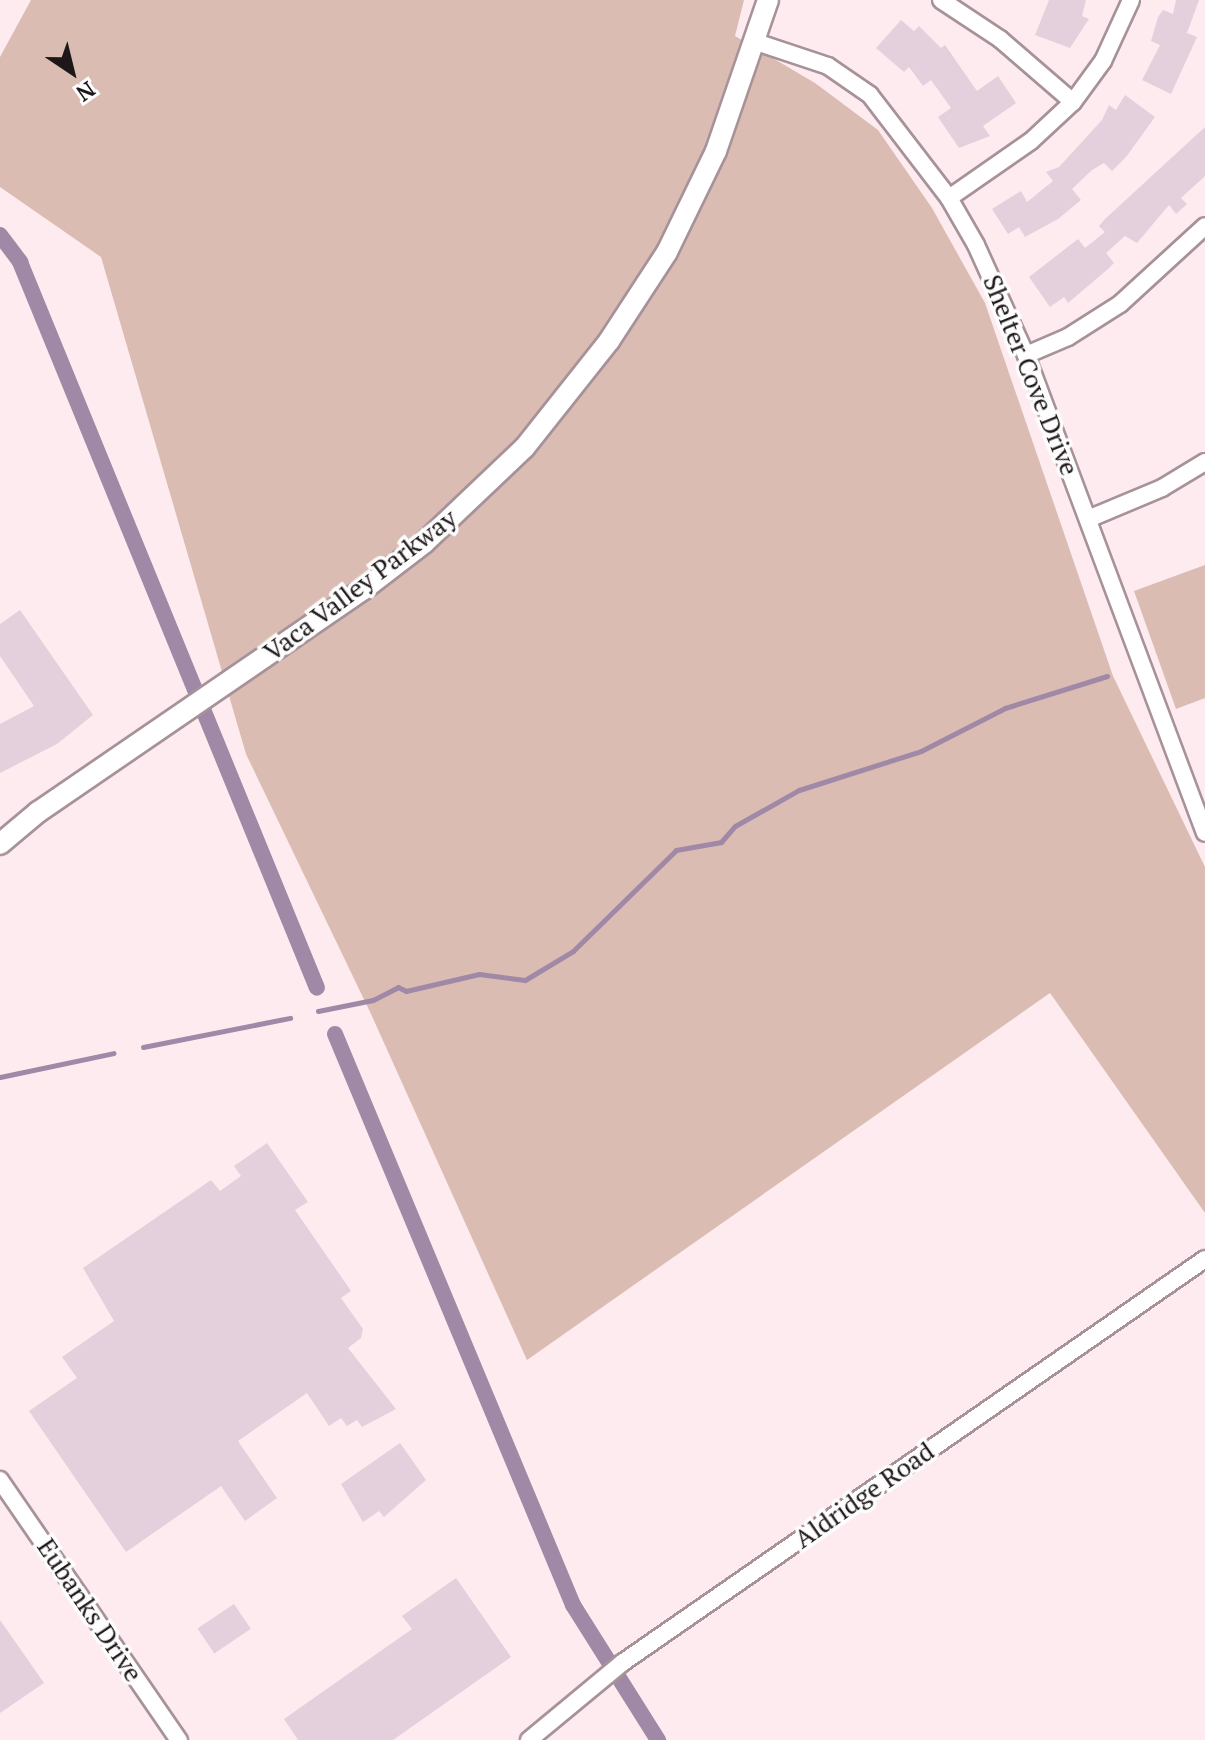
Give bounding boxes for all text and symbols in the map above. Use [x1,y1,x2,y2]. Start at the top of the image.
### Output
north arrow [32,32,112,112]
text: N [71,75,101,109]
street label: Shelter Cove Drive [977,270,1085,480]
street label: Vaca Valley Parkway [257,502,463,668]
street label: Aldridge Road [788,1435,940,1555]
street label: Eubanks Drive [31,1533,149,1687]

